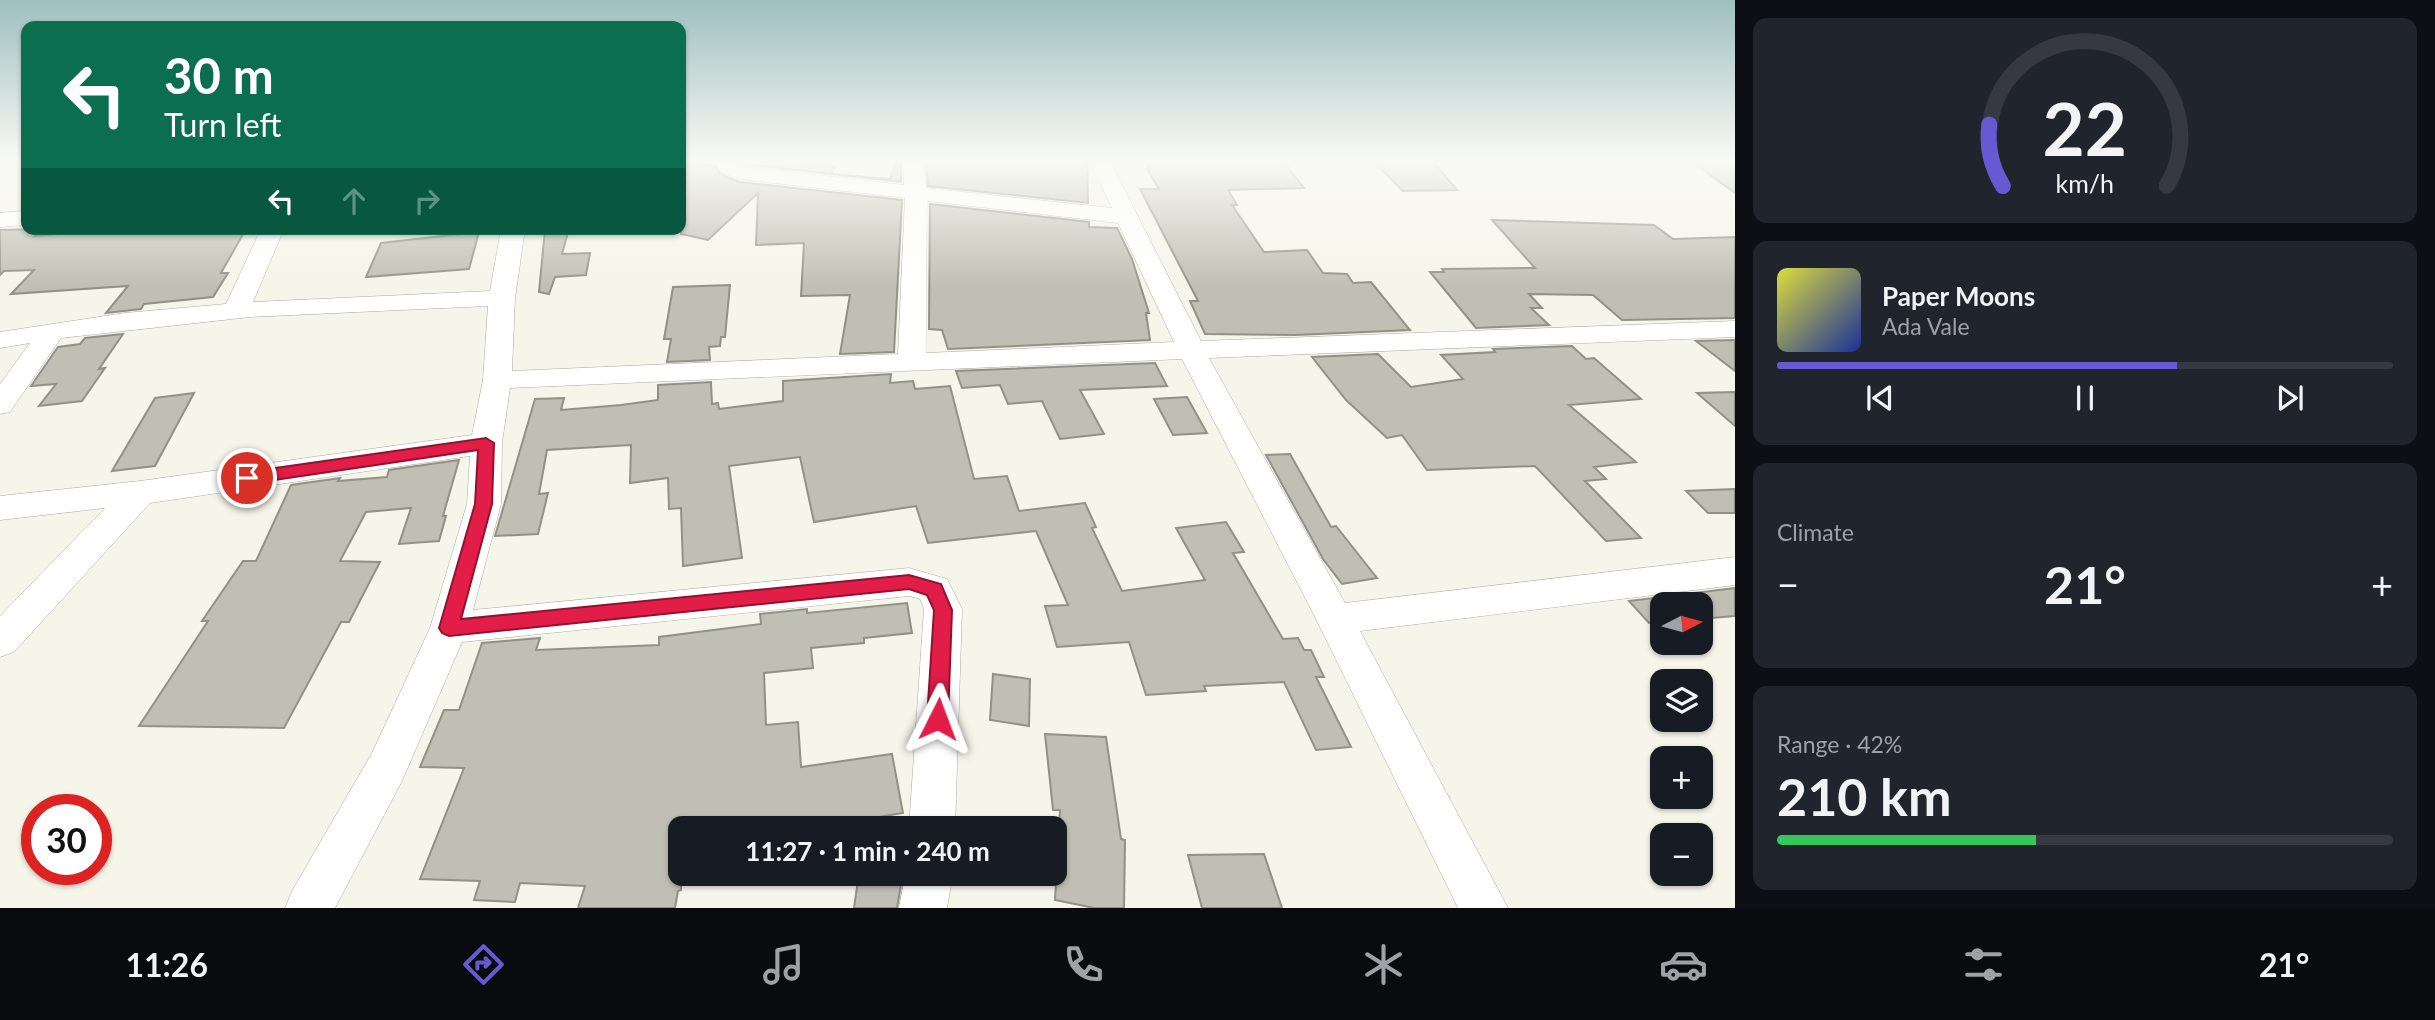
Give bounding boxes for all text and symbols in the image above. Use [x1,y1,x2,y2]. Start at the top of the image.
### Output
text: 30 m [164,46,274,104]
icon: left [49,49,140,140]
text: 22 [2043,85,2127,173]
text: Turn left [164,105,281,144]
text: km/h [2056,168,2114,198]
icon: left [262,182,300,220]
icon: ahead [335,182,373,220]
icon: right [408,182,446,220]
text: Paper Moons [1882,280,2035,312]
text: Ada Vale [1882,312,1970,340]
icon: previous [1861,379,1899,417]
icon: pause [2066,379,2104,417]
icon: next [2271,379,2309,417]
pin [217,448,277,508]
icon: arrive [228,459,266,497]
text: Climate [1777,518,1854,546]
text: 21° [2044,553,2126,615]
text: − [1777,561,1799,607]
text: + [2371,561,2393,607]
north arrow [1650,592,1713,654]
map controls [1650,592,1713,886]
button: layers [1650,669,1713,732]
position arrow [901,682,975,756]
text: Range · 42% [1777,730,1902,758]
button: + [1650,746,1713,809]
text: 210 km [1777,765,1951,827]
speed limit sign: 30 [21,794,112,885]
button: − [1650,823,1713,886]
text: 11:27 · 1 min · 240 m [745,835,990,867]
icon: directions [459,940,508,989]
icon: music [759,940,808,989]
icon: phone [1059,940,1108,989]
icon: climate [1359,940,1408,989]
icon: car [1659,940,1708,989]
icon: filters [1959,940,2008,989]
text: 11:26 [126,945,208,984]
text: 21° [2259,945,2309,984]

